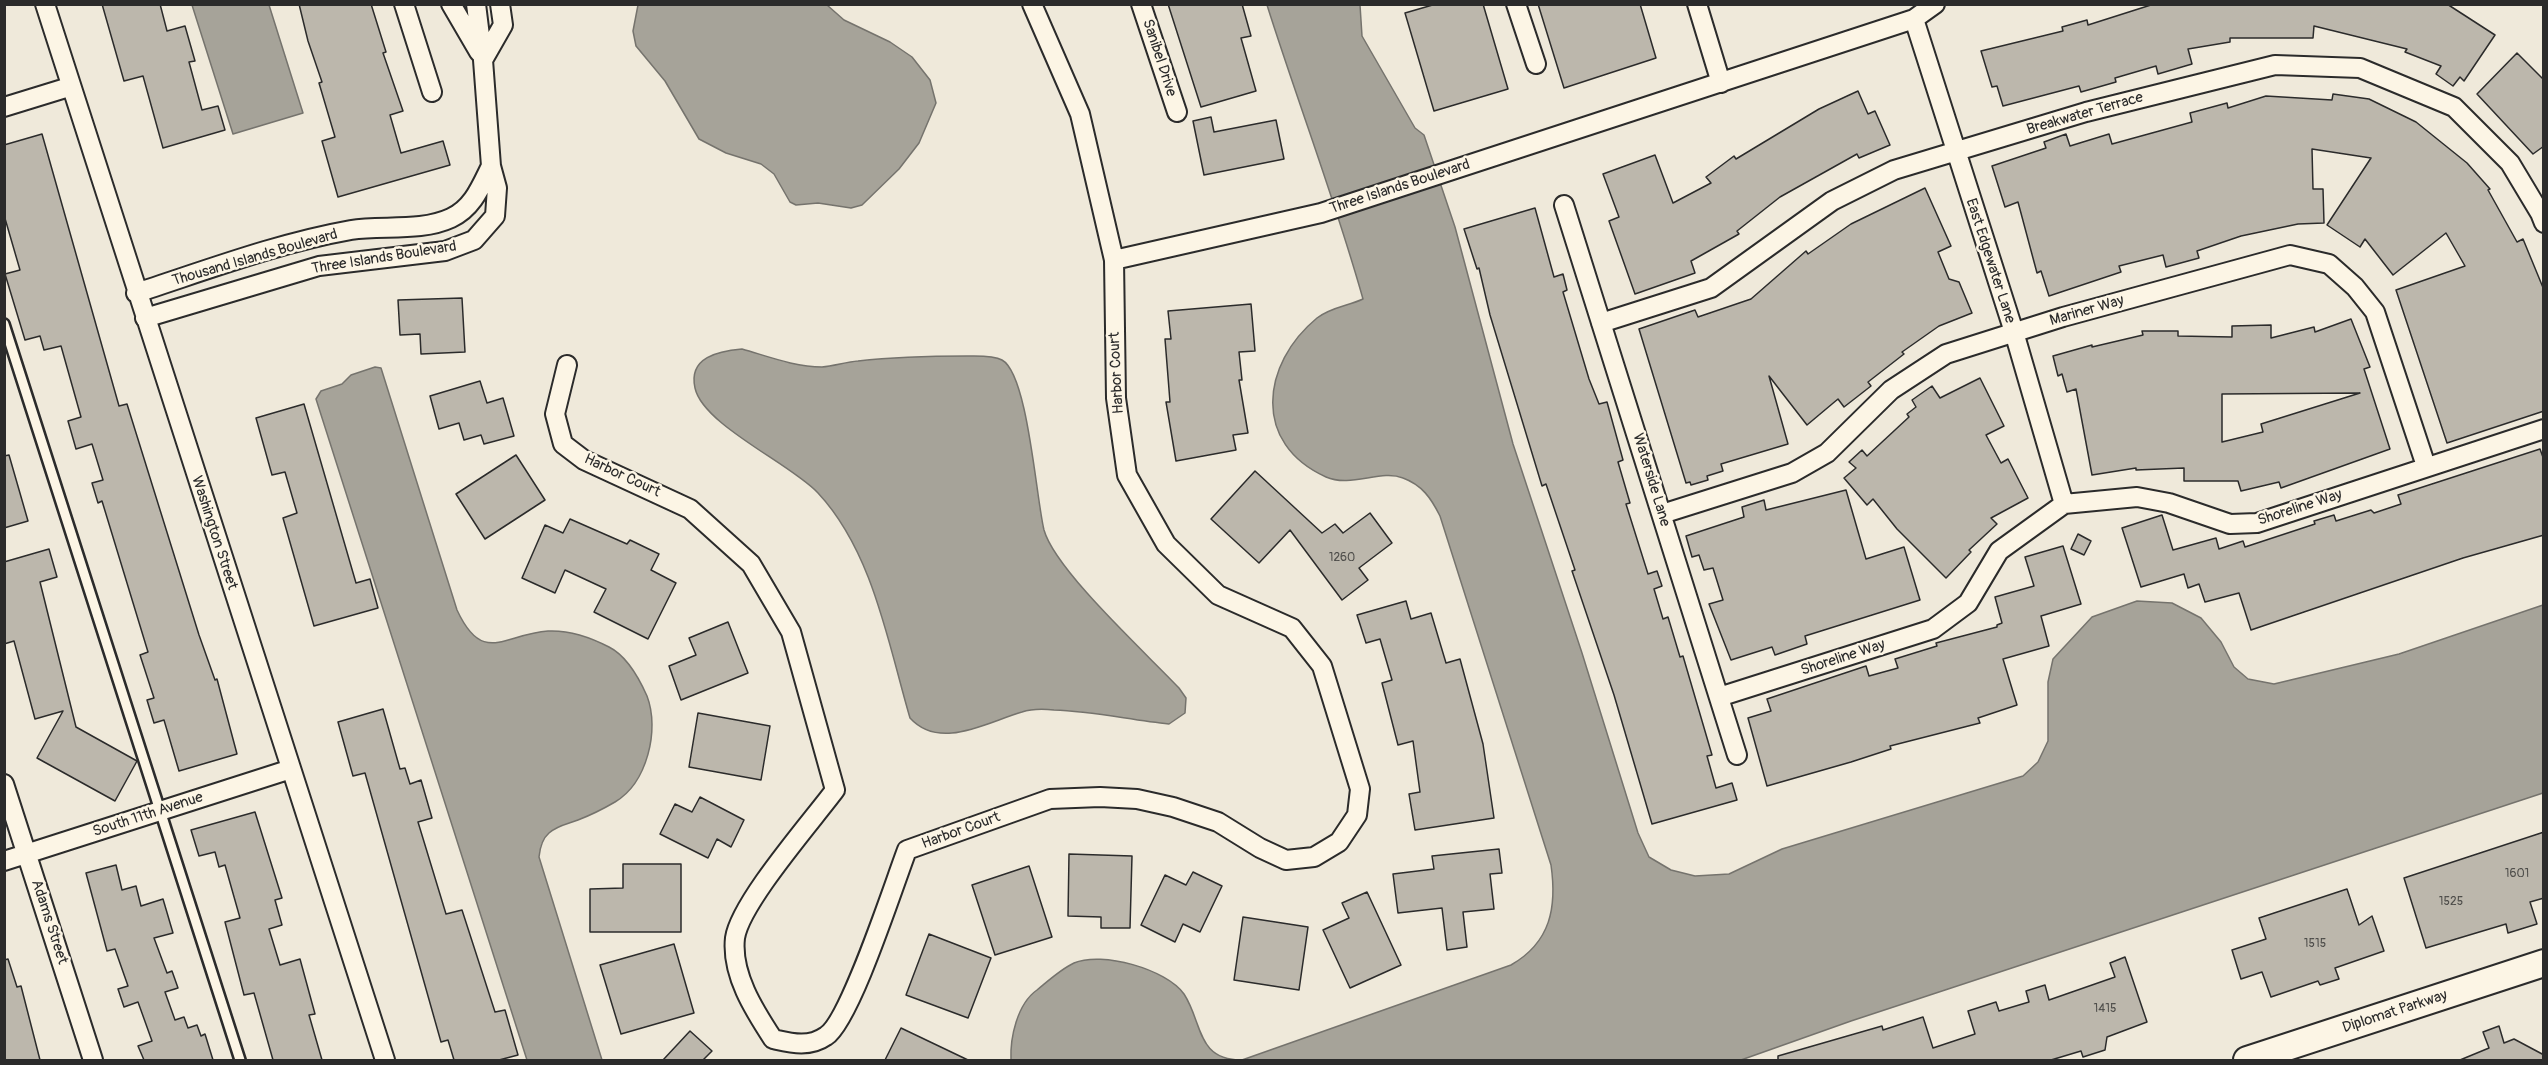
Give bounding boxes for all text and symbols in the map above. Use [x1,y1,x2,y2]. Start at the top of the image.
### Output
street label: Sanibel Drive [1138,17,1180,99]
street label: Breakwater Terrace [2025,89,2145,139]
street label: Three Islands Boulevard [1328,156,1472,218]
street label: East Edgewater Lane [1961,196,2019,326]
street label: Thousand Islands Boulevard [170,226,340,290]
street label: Three Islands Boulevard [310,238,458,278]
street label: Mariner Way [2048,292,2126,330]
street label: Harbor Court [1106,332,1128,414]
street label: Waterside Lane [1628,431,1674,529]
street label: Harbor Court [581,450,663,502]
street label: Washington Street [187,474,241,592]
street label: Shoreline Way [2256,486,2344,530]
house number: 1260 [1329,551,1355,565]
street label: Shoreline Way [1799,636,1887,680]
street label: South 11th Avenue [91,789,205,841]
street label: Harbor Court [919,809,1003,853]
house number: 1601 [2505,867,2529,881]
street label: Adams Street [27,877,71,967]
house number: 1525 [2439,895,2463,909]
house number: 1515 [2304,937,2326,951]
street label: Diplomat Parkway [2340,987,2450,1037]
house number: 1415 [2094,1002,2116,1016]

